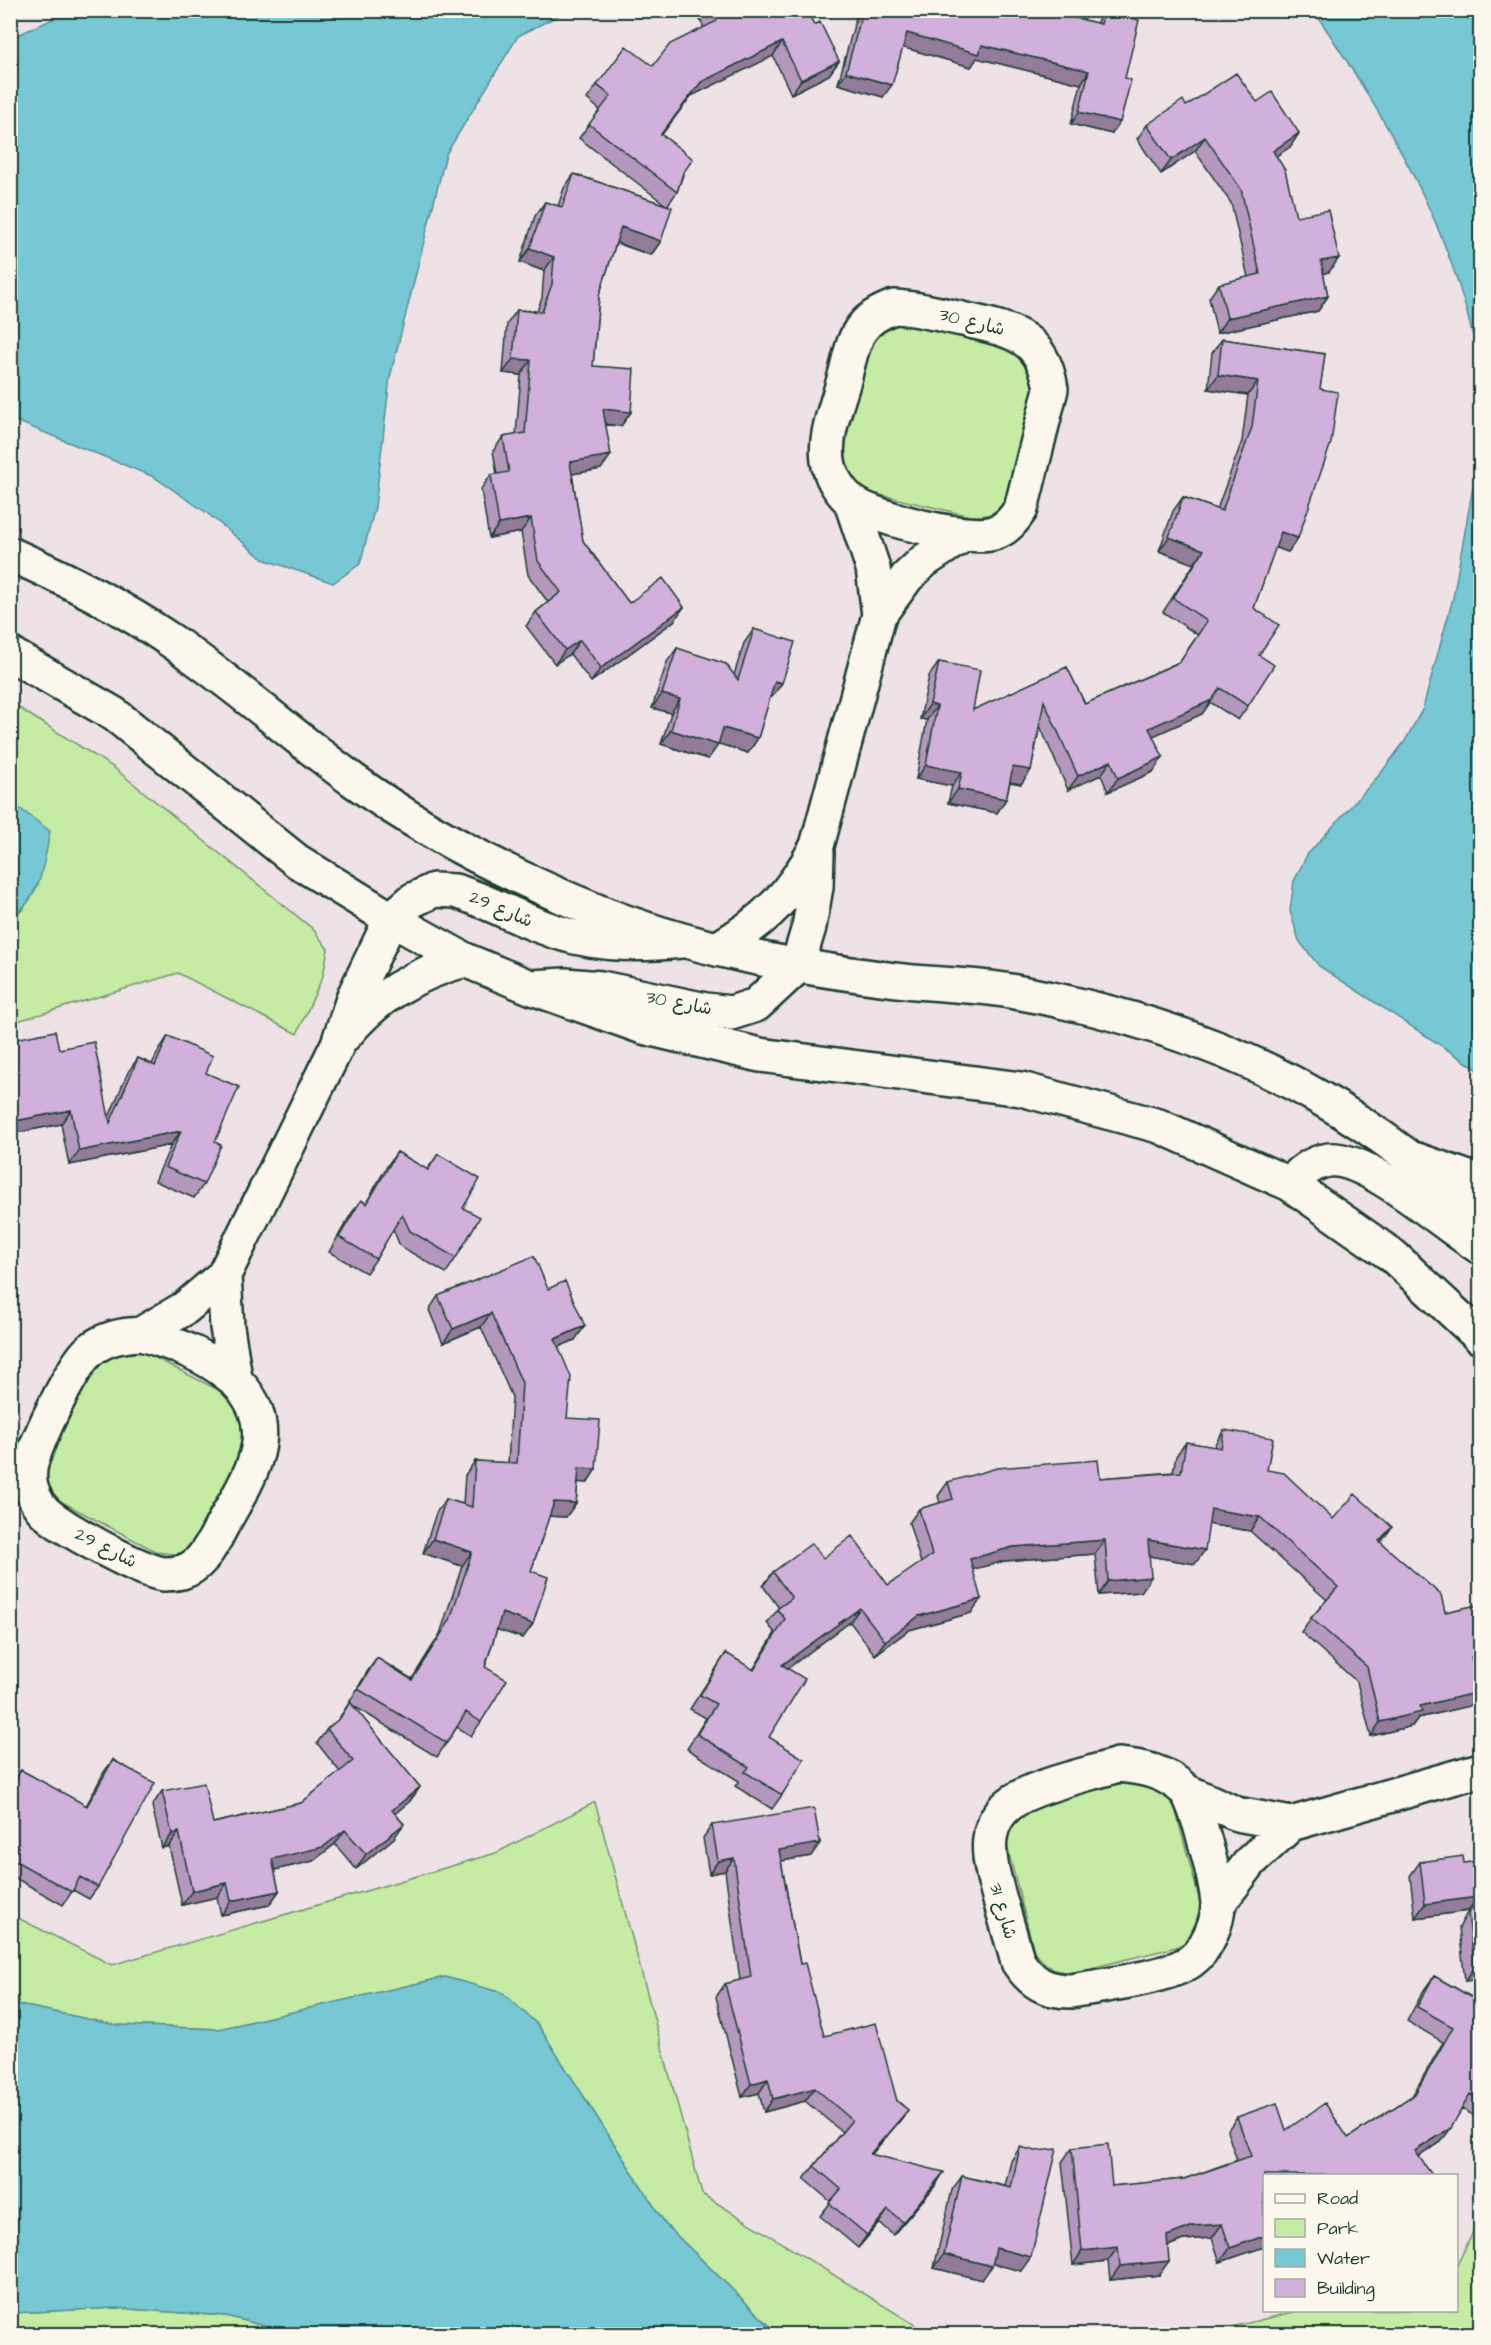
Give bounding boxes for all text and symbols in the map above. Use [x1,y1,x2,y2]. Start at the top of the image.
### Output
street label: شارع 30 [937,302,1007,342]
street label: شارع 29 [465,884,537,934]
street label: شارع 30 [644,984,714,1022]
street label: شارع 29 [71,1522,141,1574]
street label: شارع 31 [983,1880,1023,1942]
legend [1263,2174,1458,2312]
text: Road [1317,2186,1358,2211]
text: Park [1317,2216,1359,2241]
text: Water [1317,2246,1370,2271]
text: Building [1317,2276,1375,2302]

